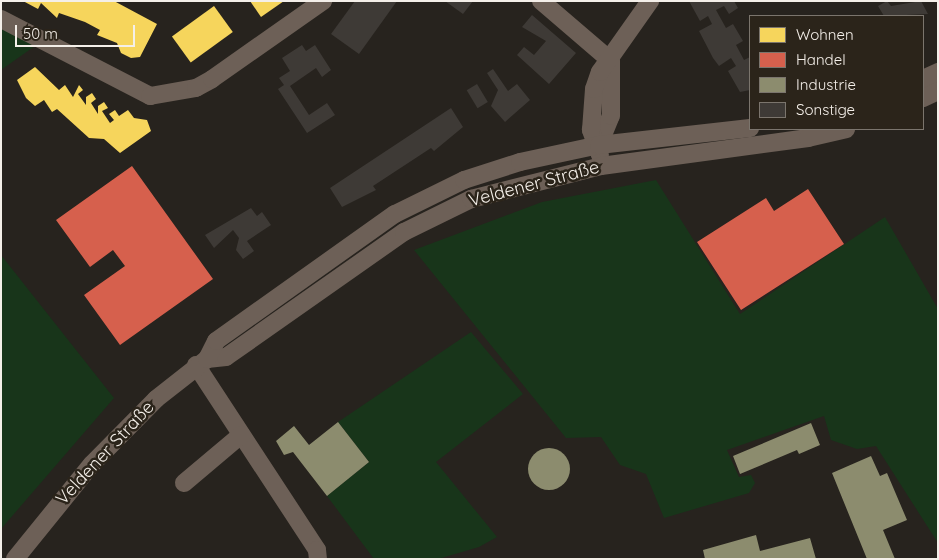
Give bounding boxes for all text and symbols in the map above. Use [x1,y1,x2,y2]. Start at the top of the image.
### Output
scale bar [18,15,138,47]
legend [749,15,924,130]
text: 50 m [23,24,58,43]
text: Wohnen [796,25,854,44]
text: Handel [796,50,846,69]
text: Industrie [796,75,856,94]
text: Sonstige [796,100,855,119]
street label: Veldener Straße [466,156,602,212]
street label: Veldener Straße [51,397,159,509]

